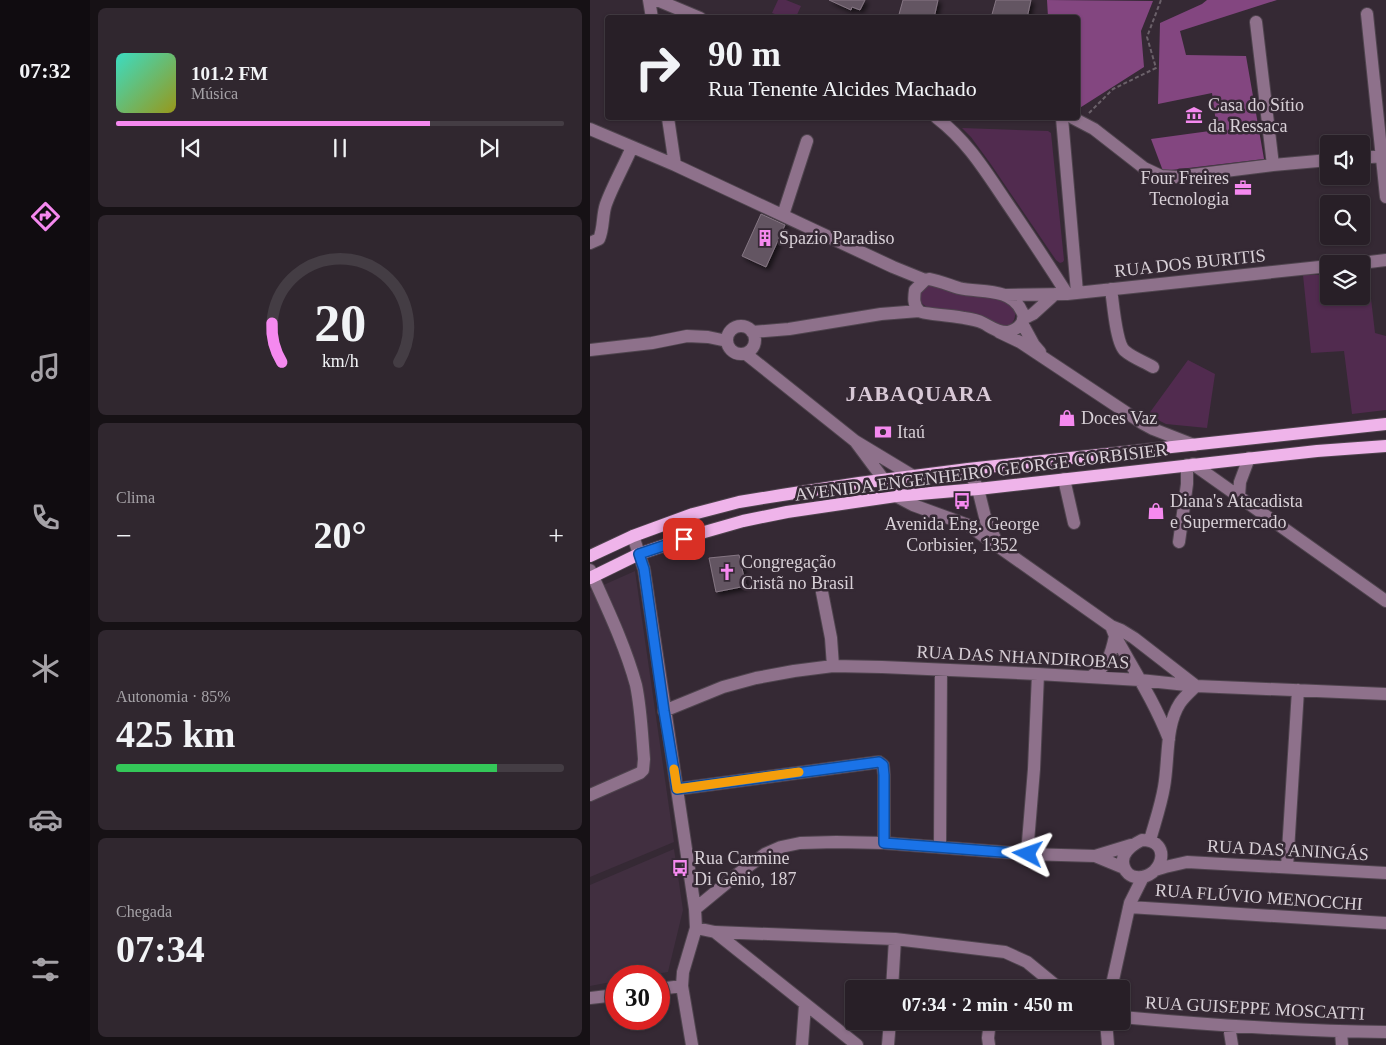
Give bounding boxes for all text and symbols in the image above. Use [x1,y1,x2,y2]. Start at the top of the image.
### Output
icon: right [625,35,690,100]
text: 90 m [708,35,781,74]
text: 07:32 [19,58,71,83]
text: 101.2 FM [191,63,268,84]
text: Rua Tenente Alcides Machado [708,76,977,101]
text: Música [191,85,238,102]
place label: Casa do Sítio da Ressaca [1208,95,1304,136]
museum icon: Casa do Sítio da Ressaca [1184,105,1204,125]
icon: previous [177,134,205,162]
icon: pause [326,134,354,162]
icon: next [475,134,503,162]
map controls [1320,135,1370,305]
button: sound [1320,135,1370,185]
place label: Four Freires Tecnologia [1141,168,1229,209]
office icon: Four Freires Tecnologia [1233,178,1253,198]
button: search [1320,195,1370,245]
icon: directions [28,199,63,234]
building icon: Spazio Paradiso [755,228,775,248]
place label: Spazio Paradiso [779,228,894,248]
street label: RUA DOS BURITIS [1113,245,1267,281]
button: layers [1320,255,1370,305]
text: 20 [314,295,366,352]
icon: music [28,350,63,385]
text: km/h [322,351,358,371]
district label: JABAQUARA [845,381,993,406]
shop icon: Doces Vaz [1057,408,1077,428]
place label: Doces Vaz [1081,408,1157,428]
bank icon: Itaú [873,422,893,442]
place label: Itaú [897,422,925,442]
street label: AVENIDA ENGENHEIRO GEORGE CORBISIER [794,439,1168,505]
text: Clima [116,489,155,506]
bus stop icon: Avenida Eng. George Corbisier, 1352 [952,491,972,511]
place label: Diana's Atacadista e Supermercado [1170,491,1303,532]
icon: phone [28,500,63,535]
shop icon: Diana's Atacadista e Supermercado [1146,501,1166,521]
text: 20° [313,514,367,556]
place label: Avenida Eng. George Corbisier, 1352 [885,514,1039,555]
pin [663,518,705,560]
text: − [116,520,132,551]
text: + [548,520,564,551]
icon: arrive [670,525,698,553]
place label: Congregação Cristã no Brasil [741,552,854,593]
church icon: Congregação Cristã no Brasil [717,562,737,582]
street label: RUA DAS NHANDIROBAS [916,641,1130,673]
icon: climate [28,651,63,686]
text: Autonomia · 85% [116,688,231,705]
text: 425 km [116,713,235,755]
icon: car [28,802,63,837]
position arrow [1001,827,1053,879]
street label: RUA DAS ANINGÁS [1207,835,1369,864]
place label: Rua Carmine Di Gênio, 187 [694,848,797,889]
bus stop icon: Rua Carmine Di Gênio, 187 [670,858,690,878]
street label: RUA FLÚVIO MENOCCHI [1155,879,1364,914]
text: Chegada [116,903,172,920]
text: 07:34 [116,928,205,970]
icon: filters [28,952,63,987]
speed limit sign: 30 [605,965,670,1030]
street label: RUA GUISEPPE MOSCATTI [1145,992,1365,1024]
text: 07:34 · 2 min · 450 m [902,994,1073,1015]

